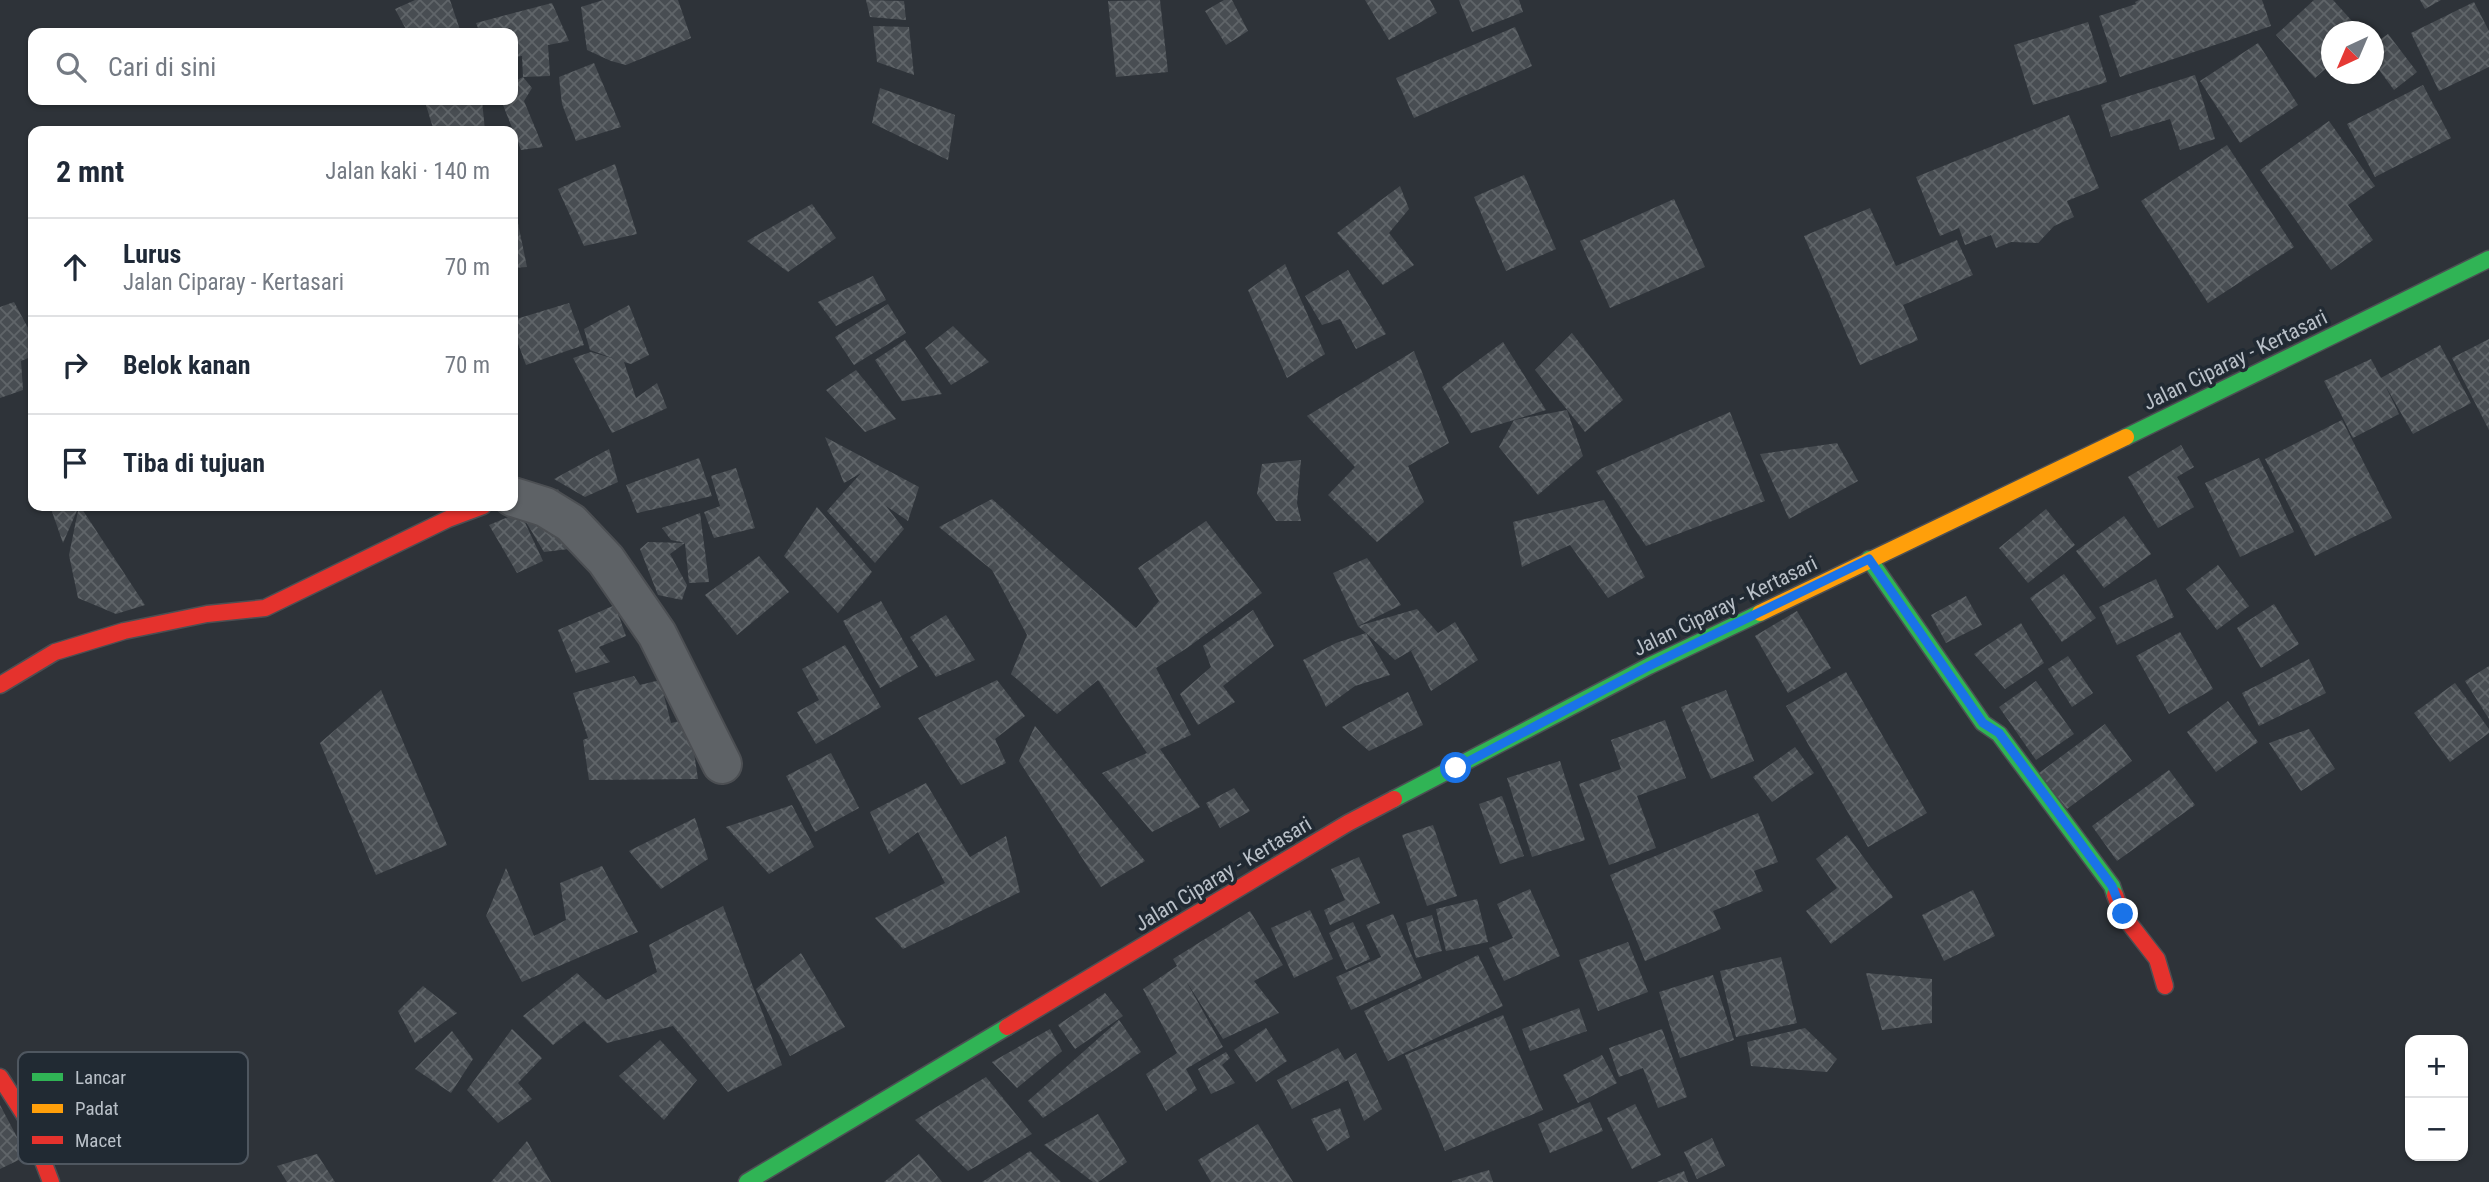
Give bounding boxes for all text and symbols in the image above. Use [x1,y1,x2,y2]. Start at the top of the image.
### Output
north arrow [2321,21,2384,84]
search box [28,28,518,105]
icon: search [52,48,90,86]
text: Cari di sini [108,52,216,82]
text: 2 mnt [56,154,124,189]
text: Jalan kaki · 140 m [325,158,490,185]
text: Lurus [123,239,181,269]
icon: ahead [56,248,94,286]
text: 70 m [445,254,490,281]
text: Jalan Ciparay - Kertasari [123,269,344,296]
street label: Jalan Ciparay - Kertasari [2139,305,2331,415]
icon: right [56,346,94,384]
text: Belok kanan [123,350,250,380]
text: 70 m [445,352,490,379]
icon: arrive [56,444,94,482]
text: Tiba di tujuan [123,448,265,478]
street label: Jalan Ciparay - Kertasari [1629,551,1821,661]
route start [1440,752,1471,783]
street label: Jalan Ciparay - Kertasari [1130,812,1316,936]
route end [2107,898,2138,929]
map controls [2405,1035,2468,1161]
button: + [2405,1035,2468,1098]
legend [18,1052,248,1164]
text: Lancar [75,1066,126,1089]
text: Padat [75,1097,119,1120]
button: − [2405,1098,2468,1161]
text: Macet [75,1129,122,1152]

